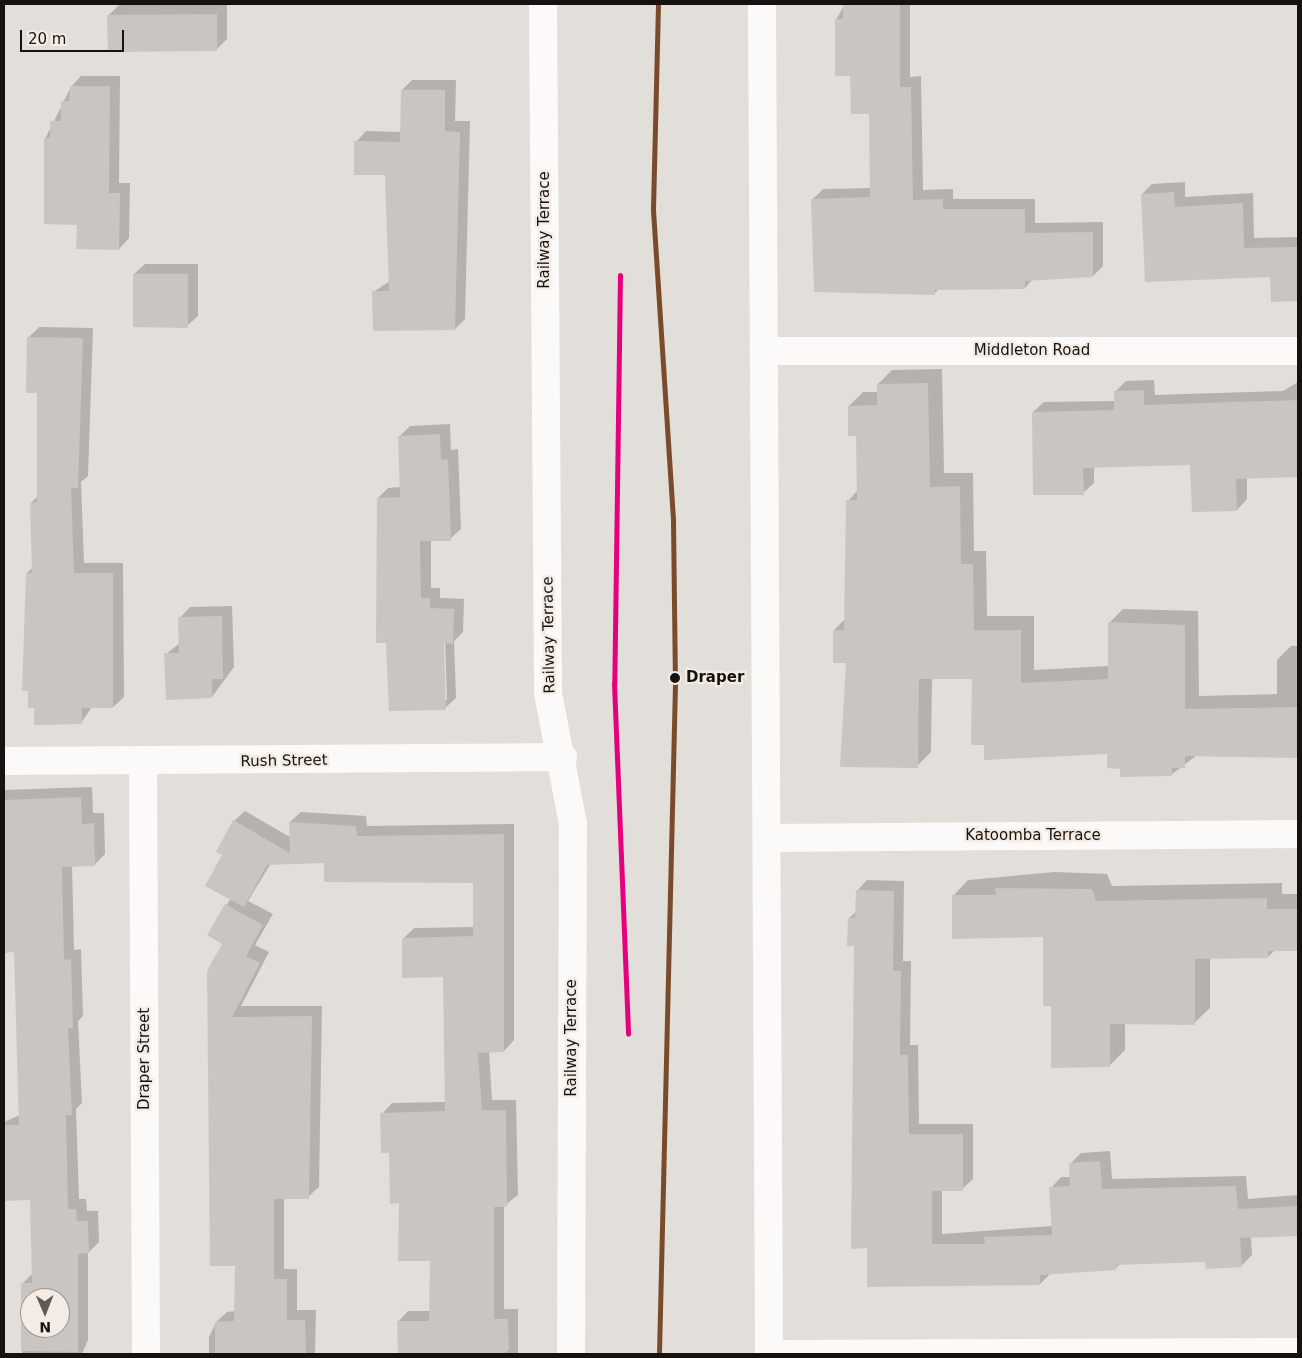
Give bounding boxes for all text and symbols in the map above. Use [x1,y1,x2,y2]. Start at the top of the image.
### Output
scale bar [22,20,126,52]
text: 20 m [28,30,66,48]
street label: Railway Terrace [536,171,554,289]
street label: Middleton Road [974,342,1090,360]
street label: Railway Terrace [539,576,559,694]
place label: Draper [686,669,744,687]
marker: Draper [668,671,682,685]
street label: Rush Street [240,751,328,771]
street label: Katoomba Terrace [965,827,1101,845]
street label: Railway Terrace [563,979,581,1097]
street label: Draper Street [136,1008,154,1110]
north arrow [20,1288,70,1338]
text: N [39,1319,51,1335]

